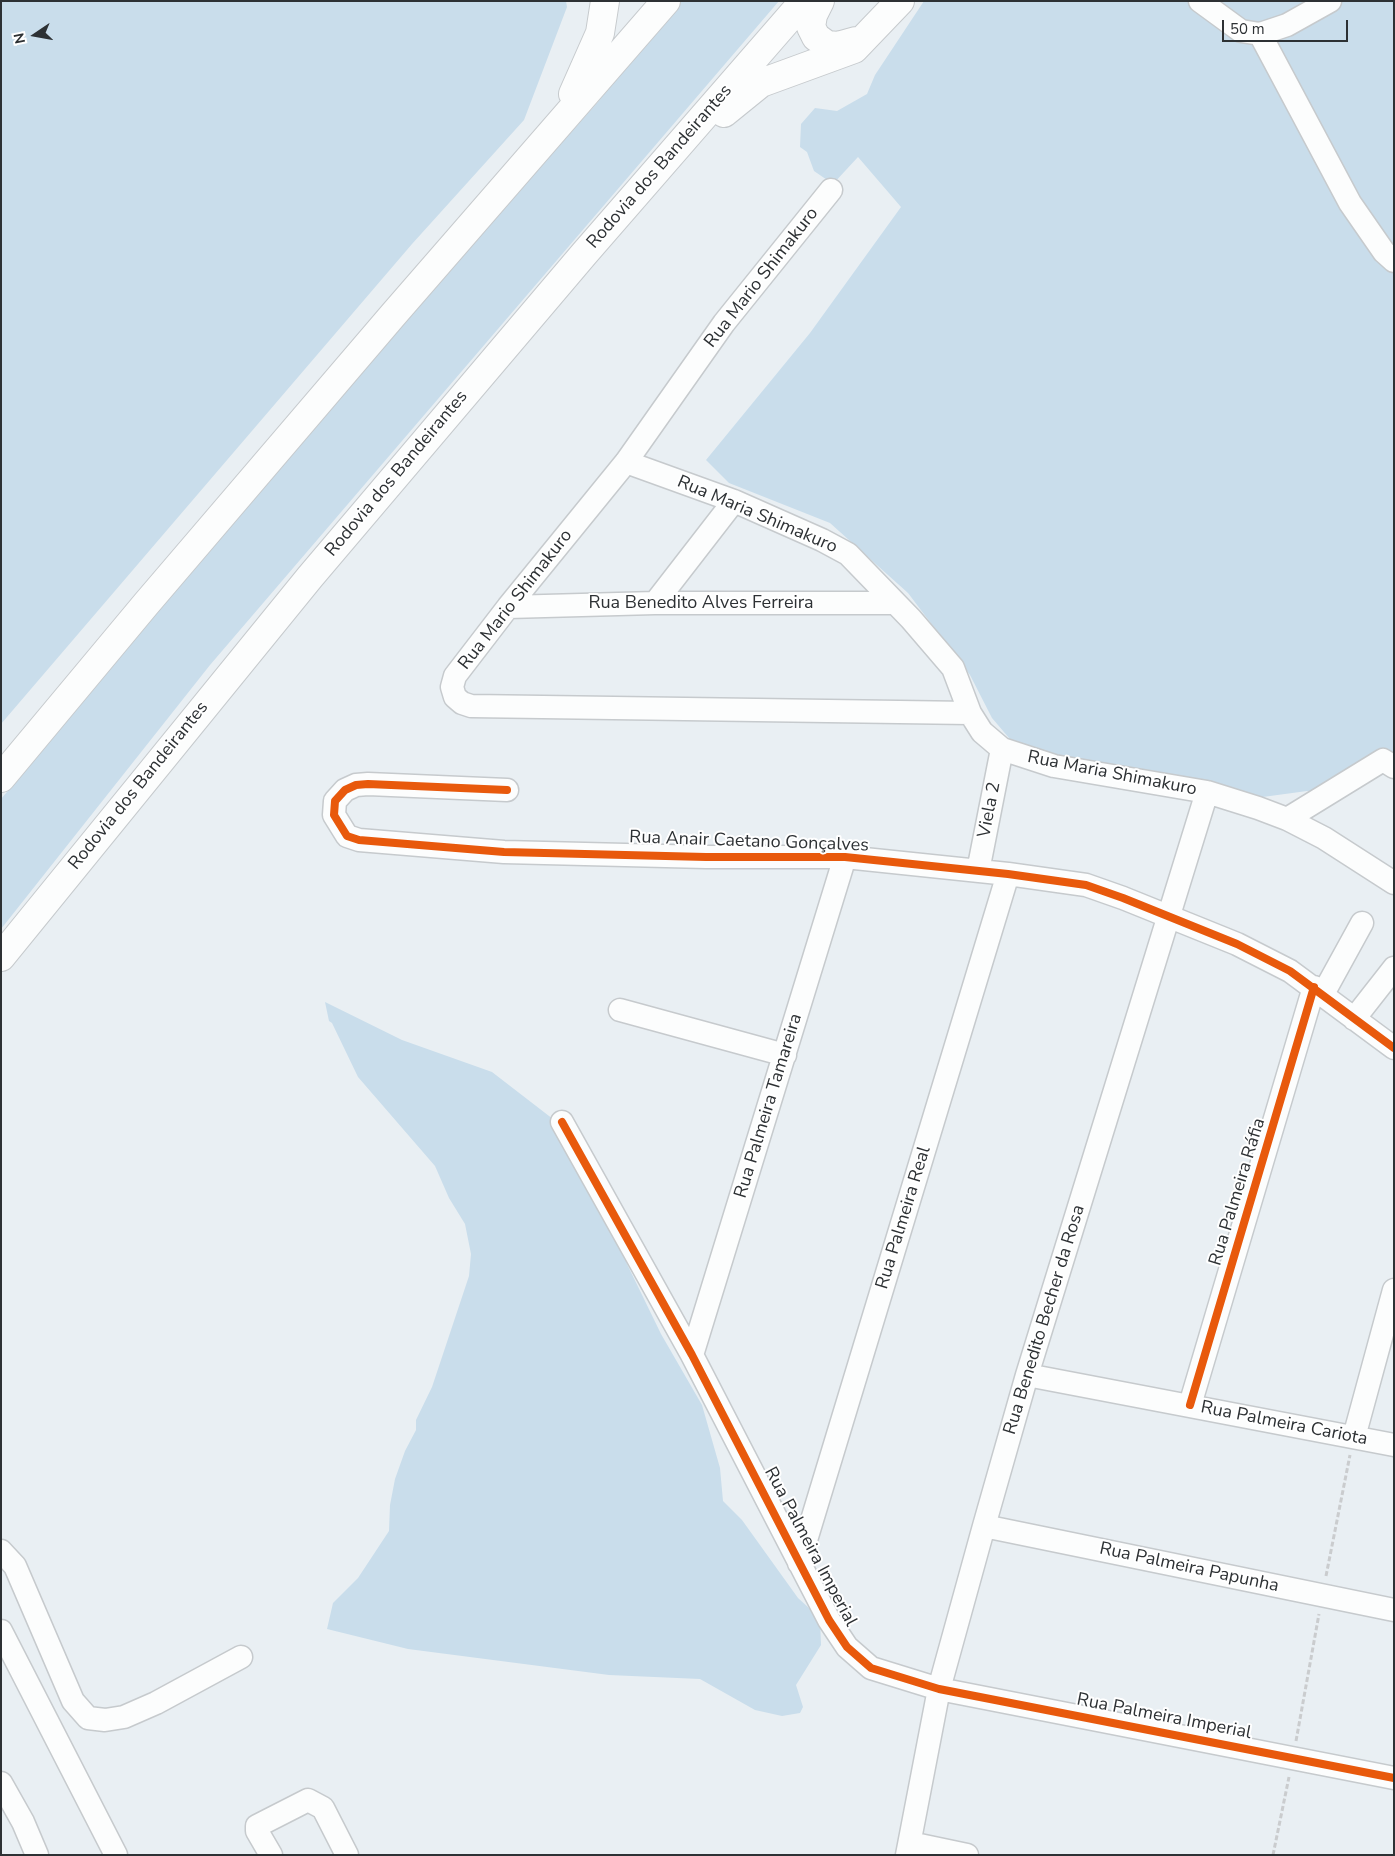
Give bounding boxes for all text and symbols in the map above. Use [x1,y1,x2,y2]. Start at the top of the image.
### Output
north arrow [10,10,60,60]
scale bar [1225,10,1351,42]
text: 50 m [1230,19,1265,39]
text: N [9,31,30,45]
street label: Rodovia dos Bandeirantes [583,81,737,253]
street label: Rua Mario Shimakuro [700,203,824,353]
street label: Rodovia dos Bandeirantes [321,386,473,562]
street label: Rua Maria Shimakuro [674,471,840,559]
street label: Rua Mario Shimakuro [454,525,578,675]
street label: Rua Benedito Alves Ferreira [588,593,814,615]
street label: Rodovia dos Bandeirantes [64,697,214,875]
street label: Rua Maria Shimakuro [1026,747,1198,801]
street label: Viela 2 [974,780,1006,840]
street label: Rua Anair Caetano Gonçalves [629,827,869,857]
street label: Rua Palmeira Tamareira [731,1011,807,1201]
street label: Rua Palmeira Ráfia [1205,1116,1271,1268]
street label: Rua Palmeira Real [872,1144,936,1292]
street label: Rua Benedito Becher da Rosa [1000,1203,1090,1437]
street label: Rua Palmeira Cariota [1199,1397,1369,1451]
street label: Rua Palmeira Imperial [759,1464,861,1630]
street label: Rua Palmeira Papunha [1097,1538,1281,1598]
street label: Rua Palmeira Imperial [1075,1689,1253,1745]

